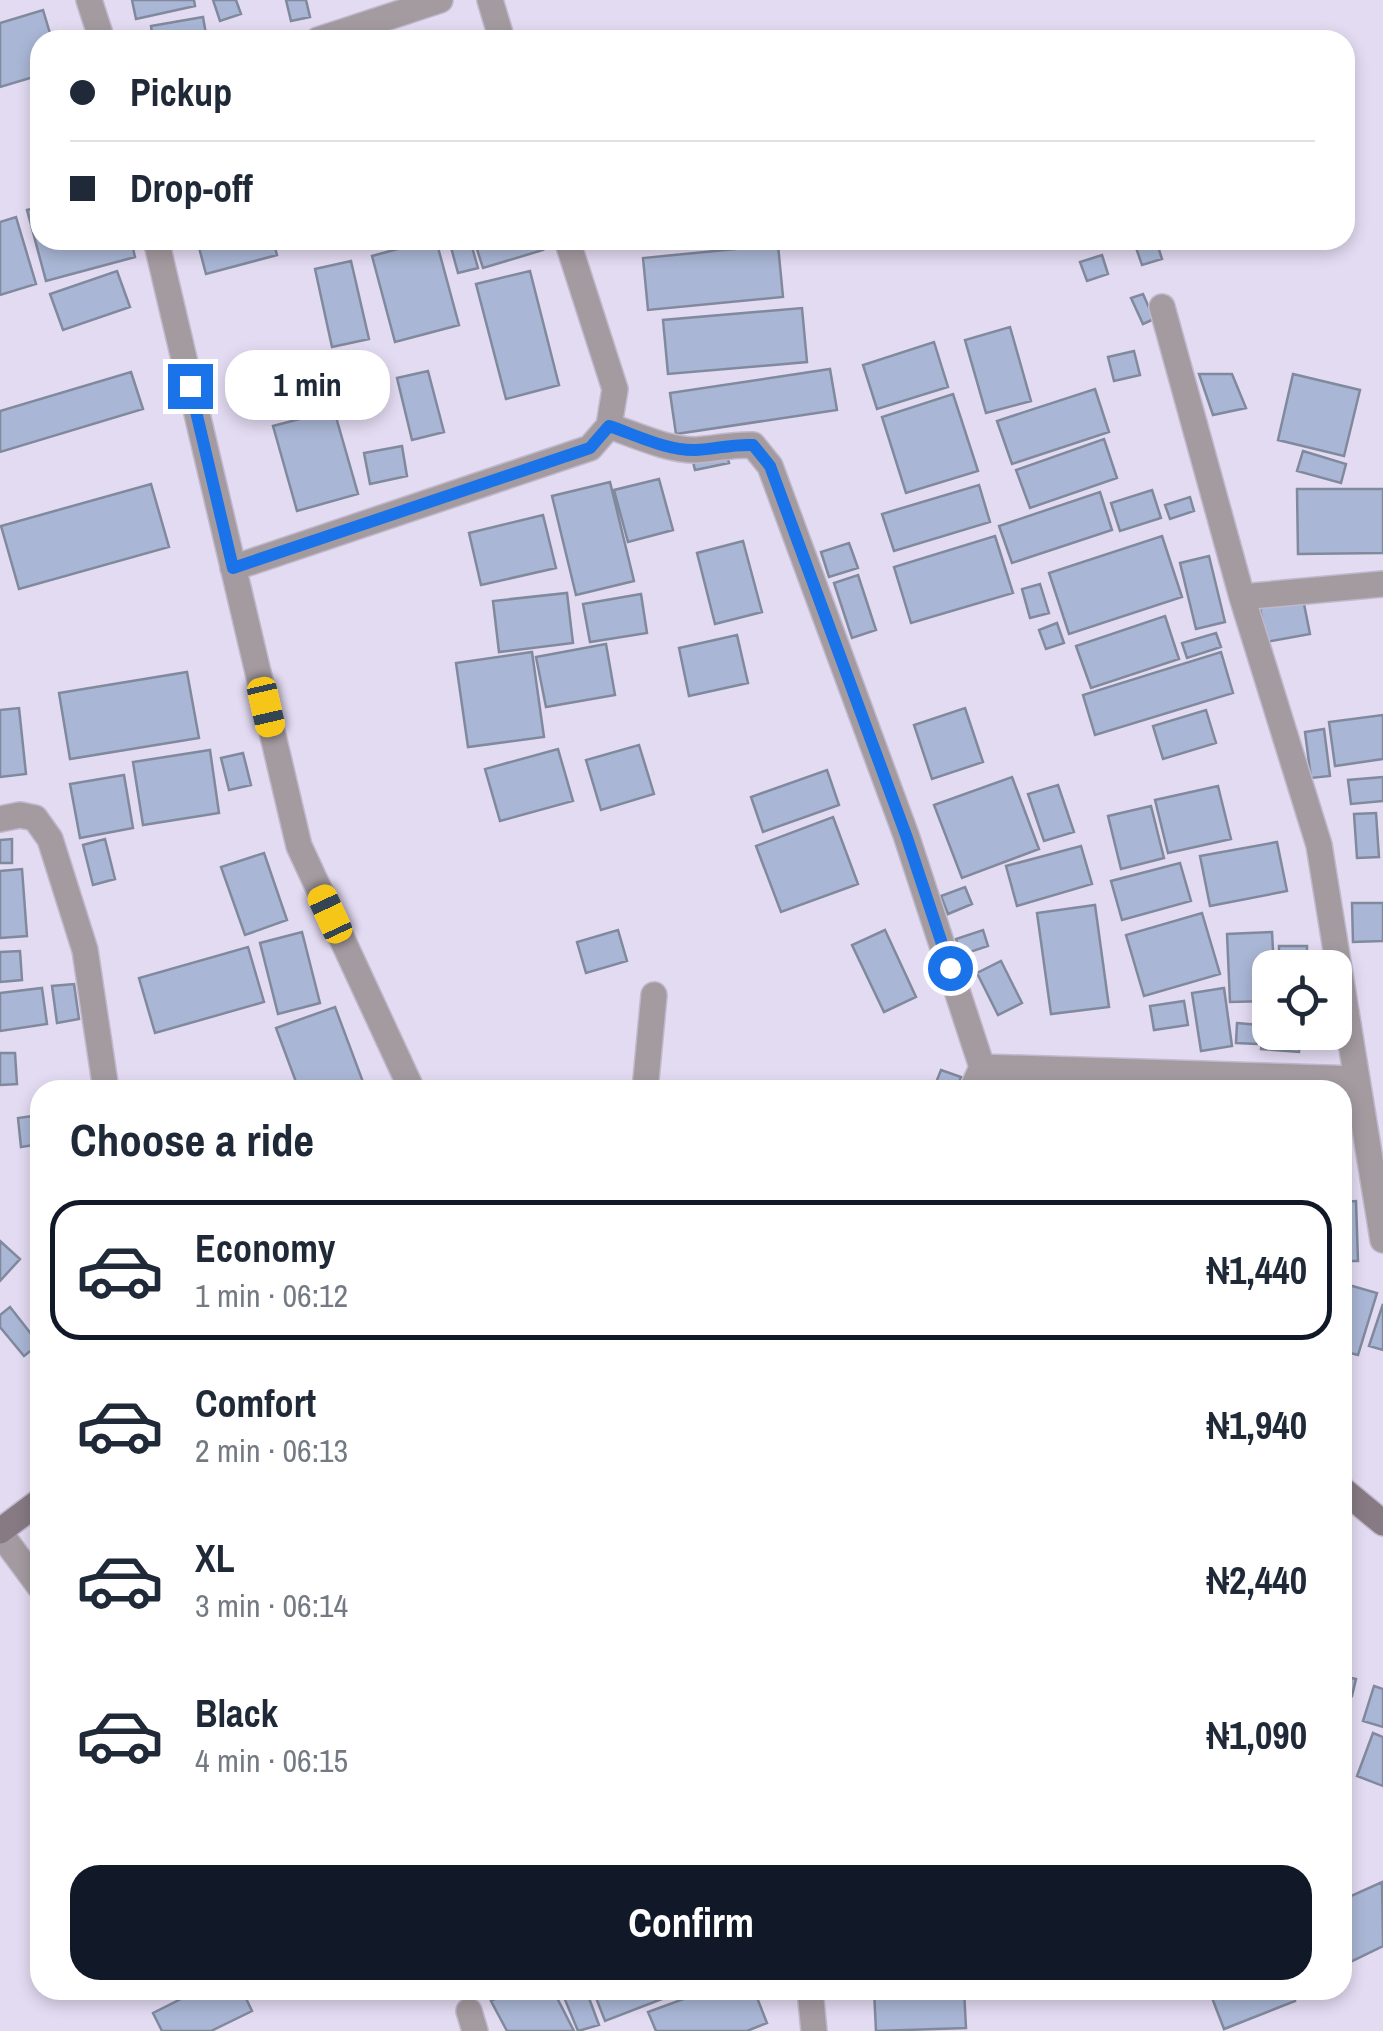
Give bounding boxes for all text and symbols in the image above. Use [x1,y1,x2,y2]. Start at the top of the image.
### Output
text: Pickup [130,67,232,118]
text: Drop-off [130,163,253,214]
callout: 1 min [225,351,390,421]
text: 1 min [273,363,342,406]
route end [168,364,213,409]
car [245,674,287,740]
car [304,880,356,948]
route start [928,946,973,991]
map controls [1252,950,1352,1050]
button: locate [1252,950,1352,1050]
text: Choose a ride [70,1109,314,1170]
text: Economy [195,1223,335,1274]
icon: car [75,1225,165,1315]
text: ₦1,440 [1207,1245,1307,1296]
text: 1 min · 06:12 [195,1274,348,1317]
text: Comfort [195,1378,316,1429]
icon: car [75,1380,165,1470]
text: ₦1,940 [1207,1400,1307,1451]
text: 2 min · 06:13 [195,1429,348,1472]
text: XL [195,1533,235,1584]
icon: car [75,1535,165,1625]
text: ₦2,440 [1207,1555,1307,1606]
text: 3 min · 06:14 [195,1584,348,1627]
text: Black [195,1688,278,1739]
icon: car [75,1690,165,1780]
text: ₦1,090 [1207,1710,1307,1761]
text: 4 min · 06:15 [195,1739,348,1782]
button: Confirm [70,1865,1312,1980]

